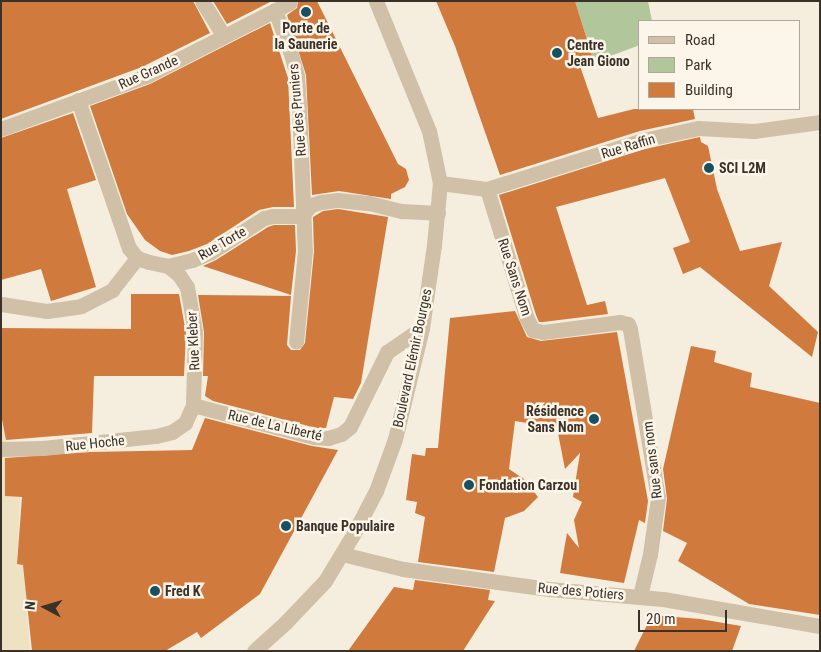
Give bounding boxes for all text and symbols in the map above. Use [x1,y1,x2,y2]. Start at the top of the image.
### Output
marker: Porte de la Saunerie [300,6,312,18]
place label: Porte de la Saunerie [275,20,337,52]
legend [638,20,801,110]
text: Road [685,31,715,49]
place label: Centre Jean Giono [567,37,630,70]
marker: Centre Jean Giono [551,47,563,59]
street label: Rue Grande [116,51,180,93]
text: Park [685,56,712,74]
street label: Rue des Pruniers [285,63,309,157]
text: Building [685,81,733,99]
street label: Rue Raffin [599,130,657,162]
place label: SCI L2M [719,160,766,176]
marker: SCI L2M [703,162,715,174]
street label: Rue Torte [195,222,249,264]
street label: Rue Sans Nom [495,236,535,318]
street label: Boulevard Elémir Bourges [389,287,435,429]
street label: Rue Kleber [183,311,203,371]
place label: Résidence Sans Nom [526,403,584,436]
street label: Rue de La Liberté [226,406,324,444]
marker: Résidence Sans Nom [588,413,600,425]
street label: Rue sans nom [639,420,665,500]
street label: Rue Hoche [65,432,125,454]
place label: Fondation Carzou [479,477,577,493]
marker: Fondation Carzou [463,479,475,491]
place label: Banque Populaire [296,518,395,534]
marker: Banque Populaire [280,520,292,532]
street label: Rue des Potiers [537,579,625,603]
north arrow [20,582,70,632]
place label: Fred K [165,583,201,599]
marker: Fred K [149,585,161,597]
text: N [22,600,38,611]
scale bar [641,600,730,632]
text: 20 m [646,610,676,628]

